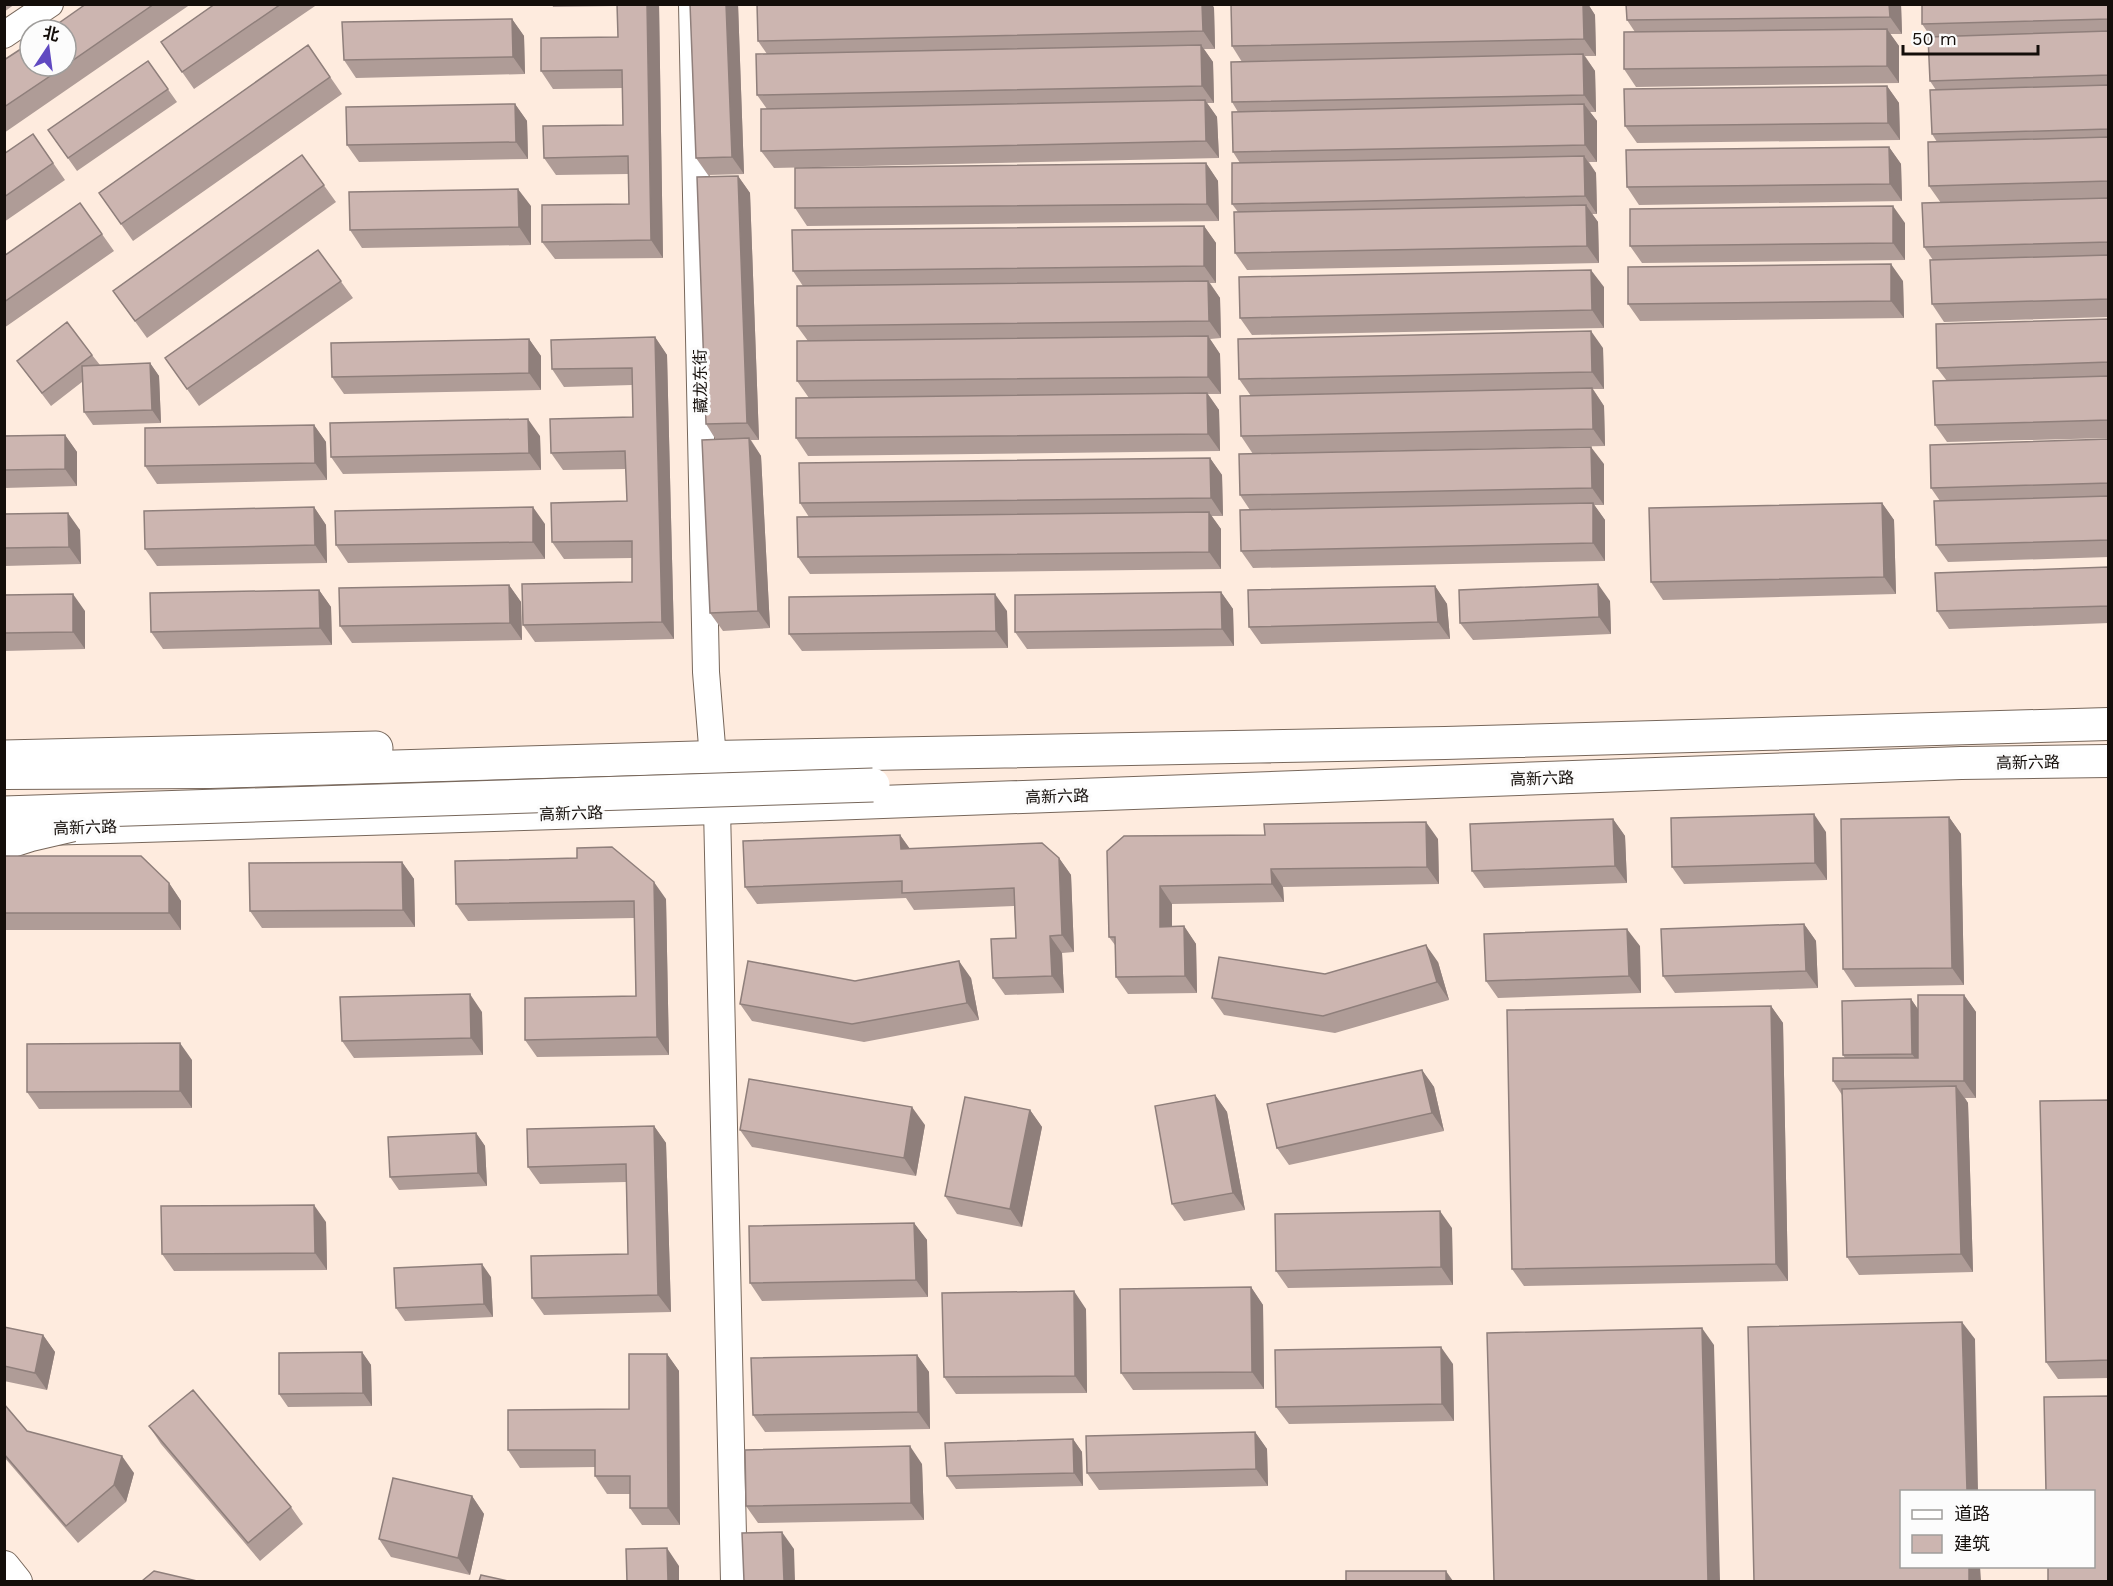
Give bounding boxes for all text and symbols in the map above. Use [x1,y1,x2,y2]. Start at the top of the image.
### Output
north arrow [18,18,78,78]
scale bar [1903,18,2038,56]
text: 北 [41,23,61,45]
text: 50 m [1912,28,1957,49]
street label: 藏龙东街 [690,349,711,413]
street label: 高新六路 [1996,752,2060,773]
street label: 高新六路 [1510,768,1574,789]
street label: 高新六路 [1025,786,1089,807]
street label: 高新六路 [539,803,603,824]
street label: 高新六路 [53,817,117,838]
legend [1900,1490,2095,1568]
text: 道路 [1954,1503,1990,1524]
text: 建筑 [1954,1533,1990,1554]

